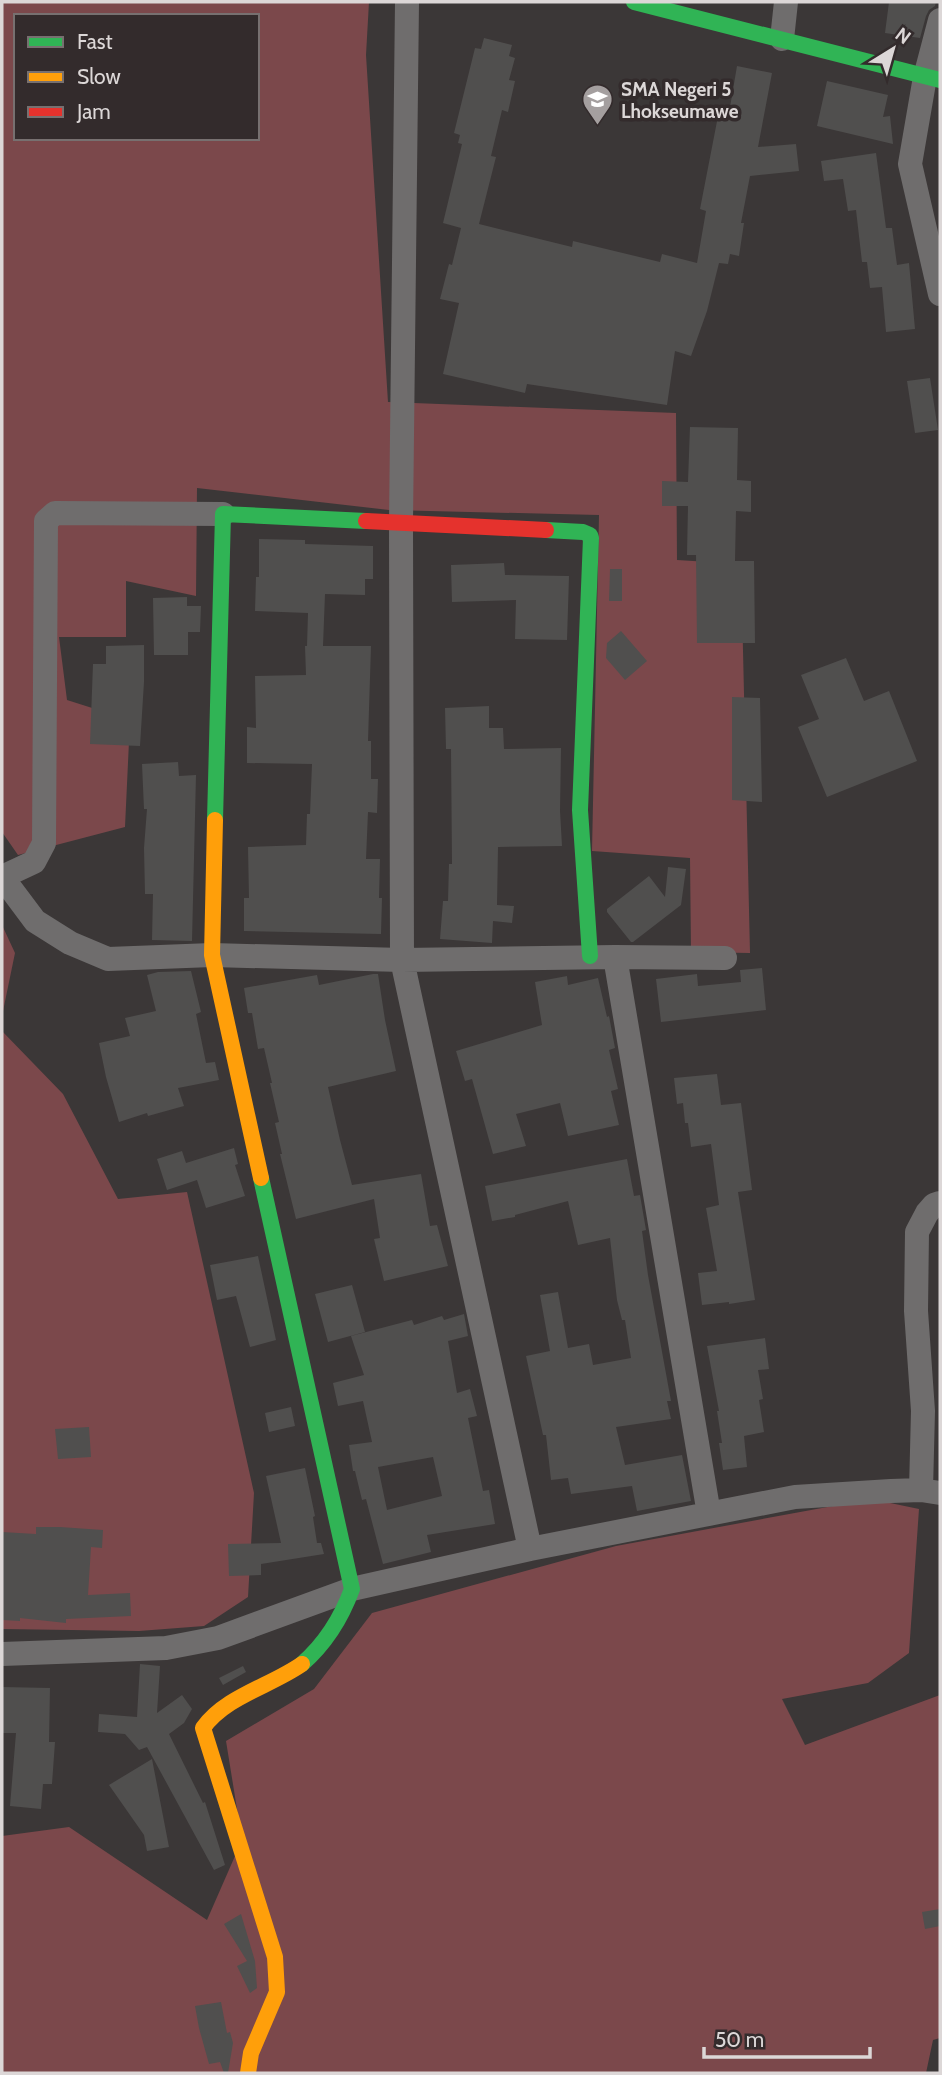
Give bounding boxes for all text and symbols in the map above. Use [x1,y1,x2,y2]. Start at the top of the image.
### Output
legend [14,14,259,140]
north arrow [858,14,928,84]
text: N [891,23,915,49]
text: Fast [77,29,113,54]
text: Slow [77,64,121,89]
place label: SMA Negeri 5 Lhokseumawe [621,78,739,123]
school or university icon: SMA Negeri 5 Lhokseumawe [581,83,615,127]
text: Jam [76,99,111,124]
scale bar [704,2016,870,2060]
text: 50 m [715,2027,764,2052]

